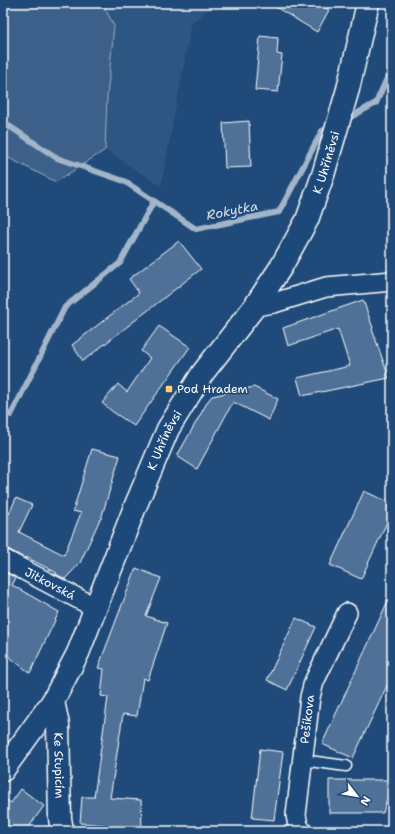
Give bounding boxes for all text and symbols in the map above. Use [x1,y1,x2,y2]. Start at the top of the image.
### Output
street label: K Uhříněvsi [309,129,343,196]
water label: Rokytka [205,197,259,224]
place label: Pod Hradem [177,381,248,397]
marker: Pod Hradem [164,384,174,394]
street label: K Uhříněvsi [143,407,186,473]
street label: Jitkovská [22,564,78,604]
street label: Pešíkova [297,693,318,745]
street label: Ke Stupicím [50,732,68,799]
north arrow [337,776,377,816]
text: N [356,793,374,809]

